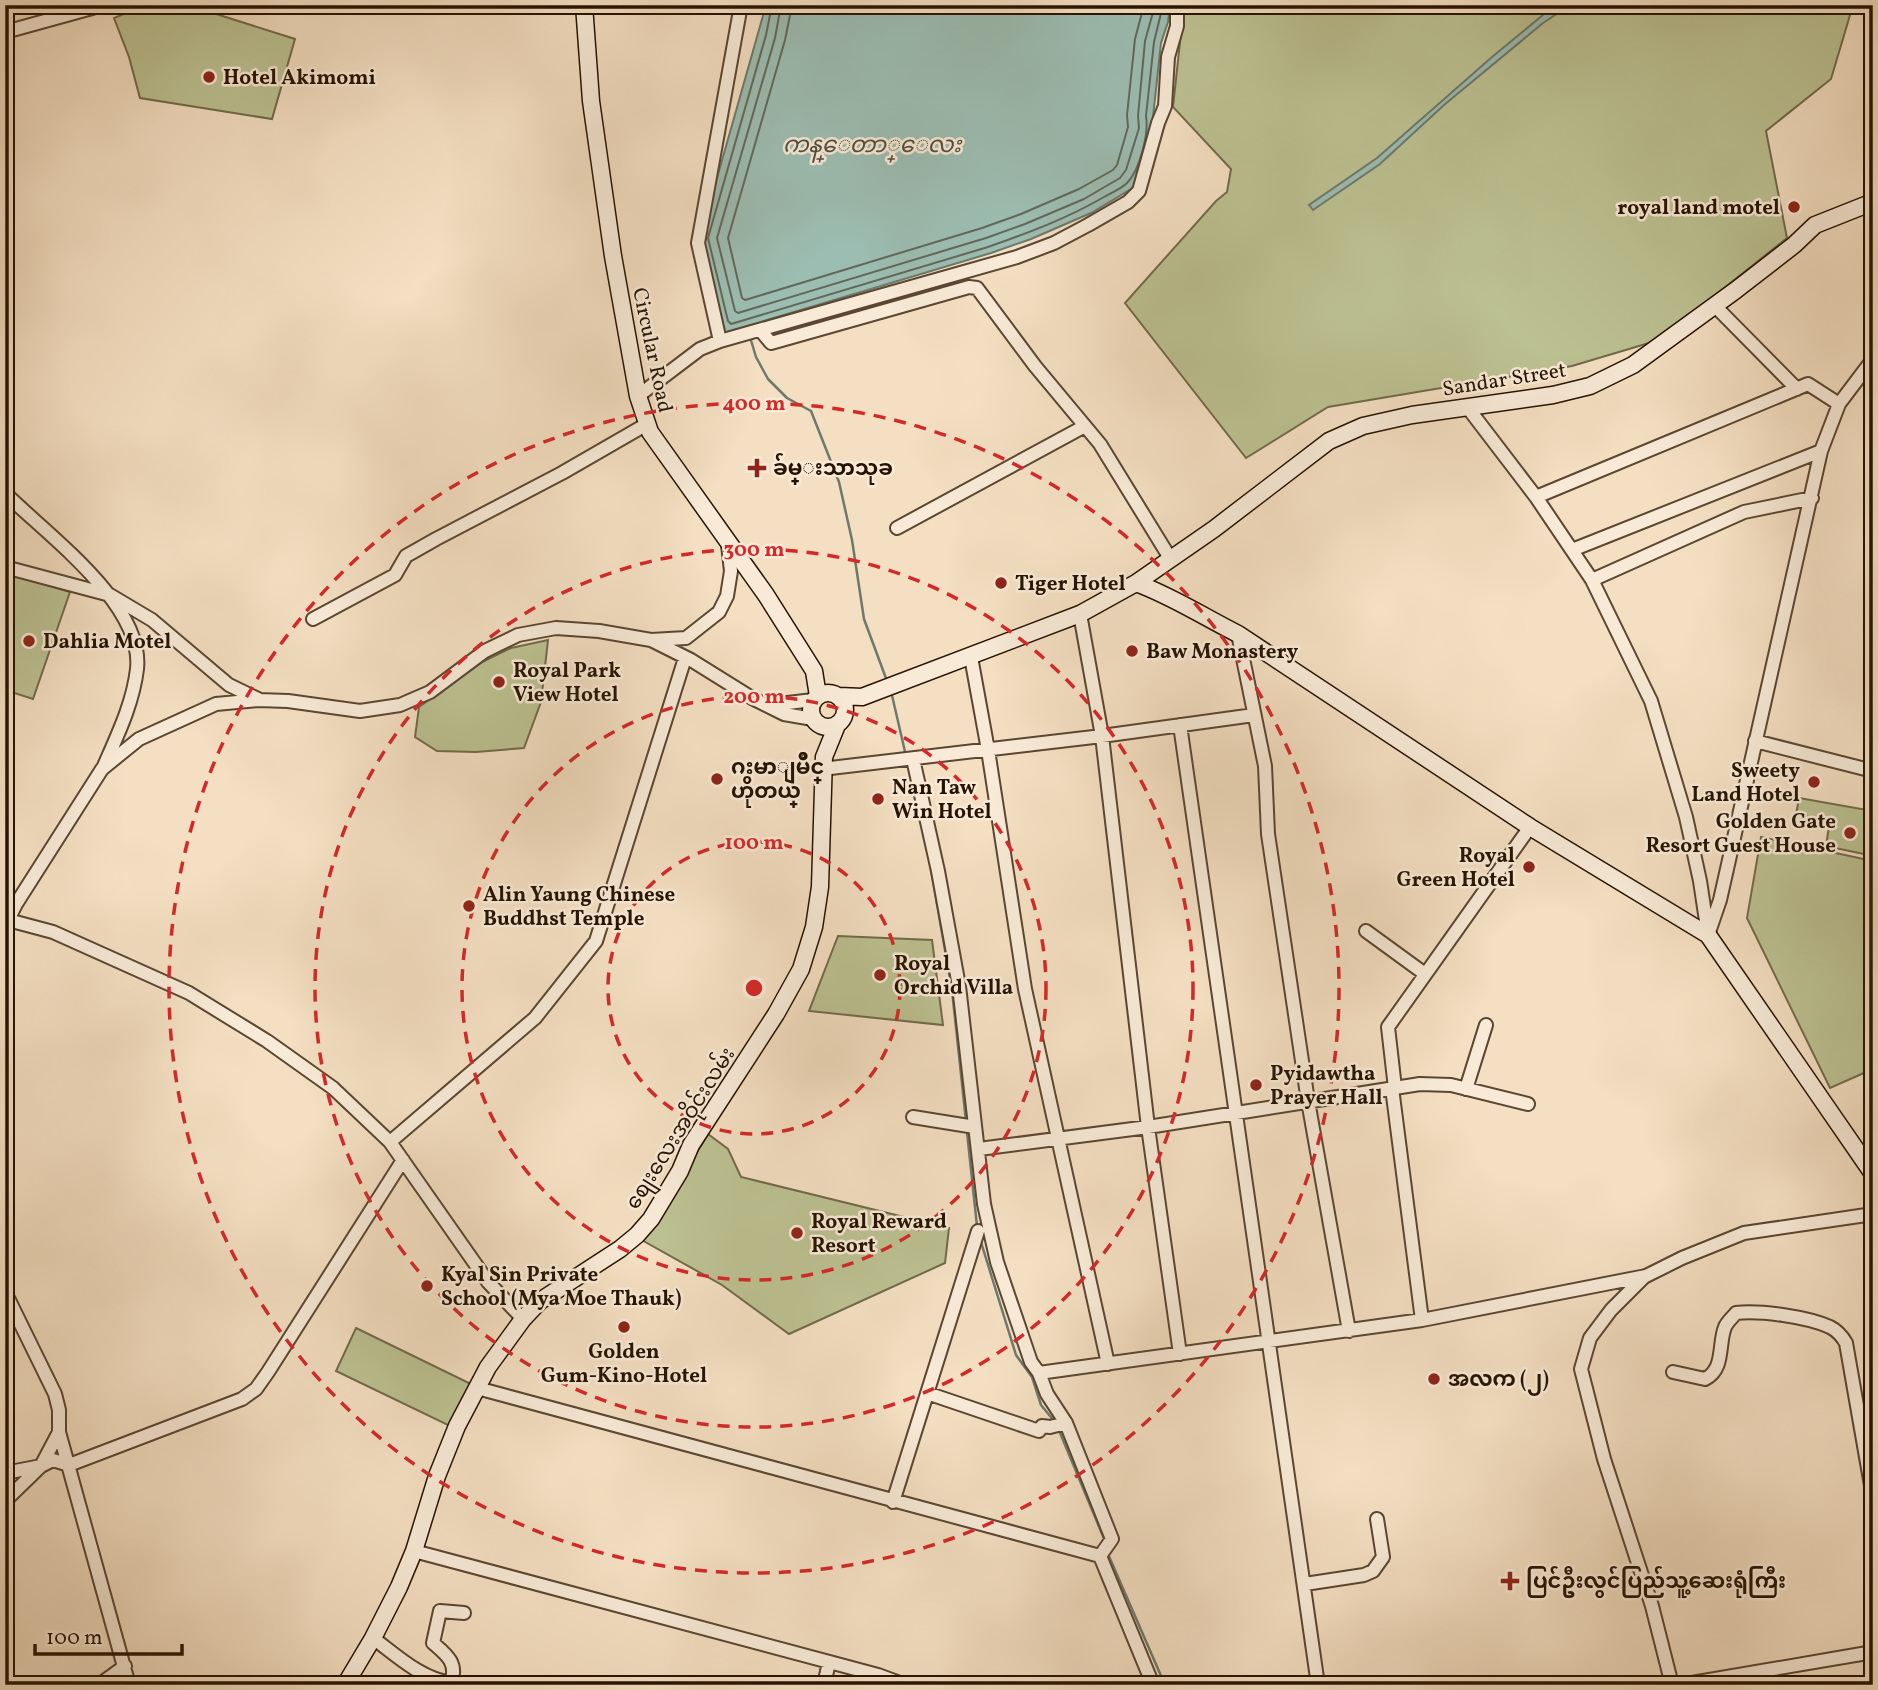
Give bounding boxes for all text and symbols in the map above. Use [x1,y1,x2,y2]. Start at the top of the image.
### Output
place label: Hotel Akimomi [223,64,376,93]
marker: Hotel Akimomi [201,69,217,85]
water label: ကန္ေတာ္ေလး [783,130,963,163]
place label: royal land motel [1617,194,1780,223]
marker: royal land motel [1786,199,1802,215]
street label: Circular Road [624,285,679,416]
street label: Sandar Street [1440,356,1568,405]
text: 400 m [723,390,785,419]
place label: ခ်မ္းသာသုခ [773,452,893,485]
marker: ခ်မ္းသာသုခ [747,458,767,478]
text: 300 m [724,536,784,565]
place label: Tiger Hotel [1015,570,1126,599]
marker: Tiger Hotel [993,575,1009,591]
place label: Dahlia Motel [43,628,171,657]
marker: Dahlia Motel [21,633,37,649]
place label: Baw Monastery [1146,638,1298,667]
marker: Baw Monastery [1124,643,1140,659]
place label: Royal Park View Hotel [513,657,621,710]
marker: Royal Park View Hotel [491,674,507,690]
text: 200 m [723,683,785,712]
place label: ဂႏမာျမိဳင္ ဟိုတယ္ [731,751,824,808]
place label: Sweety Land Hotel [1691,757,1800,810]
marker: ဂႏမာျမိဳင္ ဟိုတယ္ [709,771,725,787]
place label: Nan Taw Win Hotel [892,774,992,827]
marker: Sweety Land Hotel [1806,774,1822,790]
marker: Nan Taw Win Hotel [870,791,886,807]
place label: Golden Gate Resort Guest House [1646,808,1836,861]
marker: Golden Gate Resort Guest House [1842,825,1858,841]
text: 100 m [724,829,784,858]
place label: Royal Green Hotel [1396,842,1515,895]
marker: Royal Green Hotel [1521,859,1537,875]
place label: Alin Yaung Chinese Buddhst Temple [483,881,675,934]
marker: Alin Yaung Chinese Buddhst Temple [461,898,477,914]
place label: Royal Orchid Villa [894,950,1013,1003]
marker: Royal Orchid Villa [872,967,888,983]
centre of rings [742,976,766,1000]
street label: စျေးလေးအဝိုင်းလမ်း [617,1041,745,1217]
place label: Pyidawtha Prayer Hall [1270,1060,1383,1113]
marker: Pyidawtha Prayer Hall [1248,1077,1264,1093]
place label: Royal Reward Resort [811,1208,947,1261]
marker: Royal Reward Resort [789,1225,805,1241]
place label: Kyal Sin Private School (Mya Moe Thauk) [441,1261,682,1314]
marker: Kyal Sin Private School (Mya Moe Thauk) [419,1278,435,1294]
marker: Golden Gum-Kino-Hotel [616,1319,632,1335]
place label: Golden Gum-Kino-Hotel [541,1338,707,1391]
place label: အလက (၂) [1448,1366,1549,1396]
marker: အလက (၂) [1426,1371,1442,1387]
place label: ပြင်ဦးလွင်ပြည်သူ့ဆေးရုံကြီး [1526,1565,1786,1598]
marker: ပြင်ဦးလွင်ပြည်သူ့ဆေးရုံကြီး [1500,1571,1520,1591]
scale bar [35,1613,182,1657]
text: 100 m [46,1624,103,1653]

